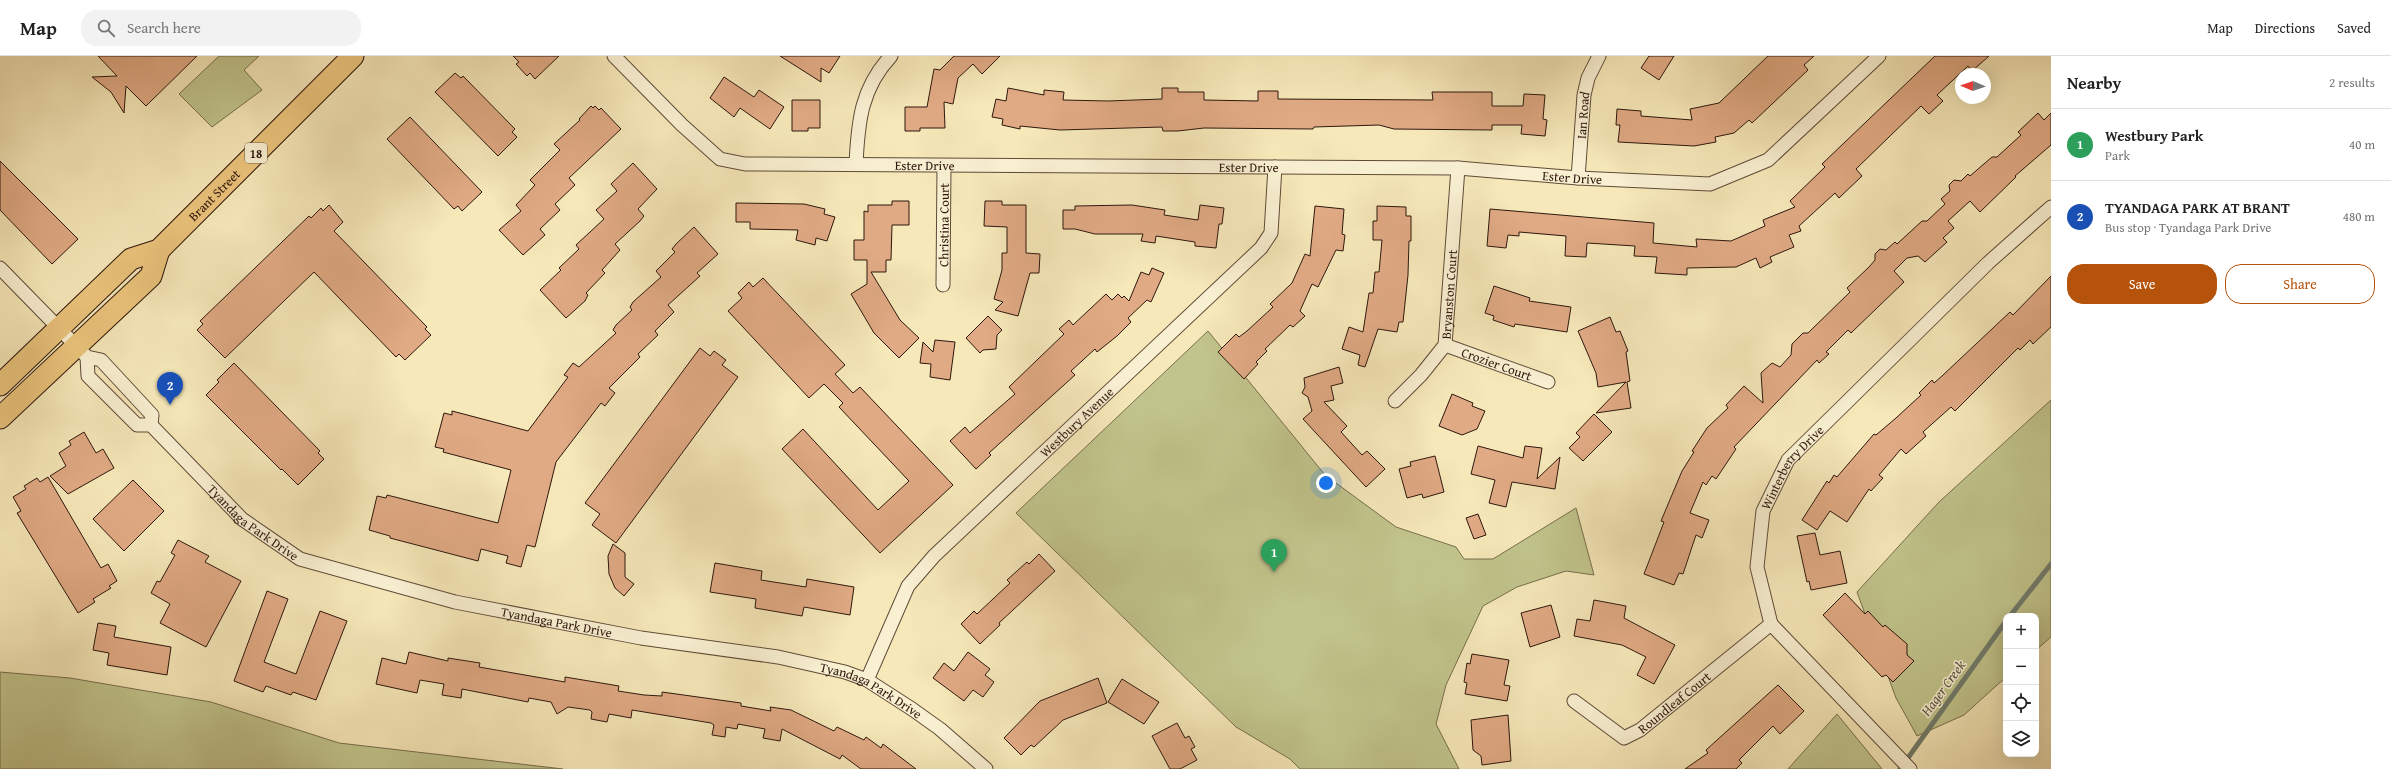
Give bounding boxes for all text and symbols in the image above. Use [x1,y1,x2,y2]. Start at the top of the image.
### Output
search box [81,10,361,46]
text: Map [20,14,57,42]
icon: search [95,17,117,39]
text: Search here [127,17,201,38]
text: Map [2207,18,2233,38]
text: Directions [2255,18,2315,38]
text: Saved [2337,18,2371,38]
north arrow [1955,68,1991,104]
text: Nearby [2067,70,2121,95]
text: 2 results [2329,73,2375,92]
street label: Ian Road [1571,89,1594,140]
text: Westbury Park [2105,125,2203,146]
text: 1 [2077,135,2083,154]
text: 40 m [2349,135,2375,154]
road number: 18 [245,143,267,163]
text: Park [2105,146,2130,165]
street label: Ester Drive [895,155,955,175]
street label: Ester Drive [1219,157,1279,176]
street label: Brant Street [184,164,245,225]
street label: Ester Drive [1542,166,1603,189]
street label: Christina Court [934,183,953,267]
text: TYANDAGA PARK AT BRANT [2105,197,2290,218]
text: 2 [2077,207,2083,226]
text: 480 m [2343,207,2375,226]
text: Bus stop · Tyandaga Park Drive [2105,218,2271,237]
street label: Bryanston Court [1436,248,1462,340]
button: Save [2067,264,2217,304]
button: Share [2225,264,2375,304]
street label: Crozier Court [1459,342,1535,385]
pin: 2 [157,372,183,405]
street label: Westbury Avenue [1035,382,1118,461]
street label: Winterberry Drive [1756,421,1828,512]
your location [1316,473,1336,493]
street label: Tyandaga Park Drive [203,480,303,565]
pin: 1 [1261,539,1287,572]
street label: Tyandaga Park Drive [499,602,614,642]
map controls [2003,613,2039,757]
button: + [2003,613,2039,649]
button: − [2003,649,2039,685]
water label: Hager Creek [1915,656,1970,721]
street label: Tyandaga Park Drive [818,657,926,723]
street label: Roundleaf Court [1634,667,1715,738]
button: locate [2003,685,2039,721]
button: layers [2003,721,2039,757]

